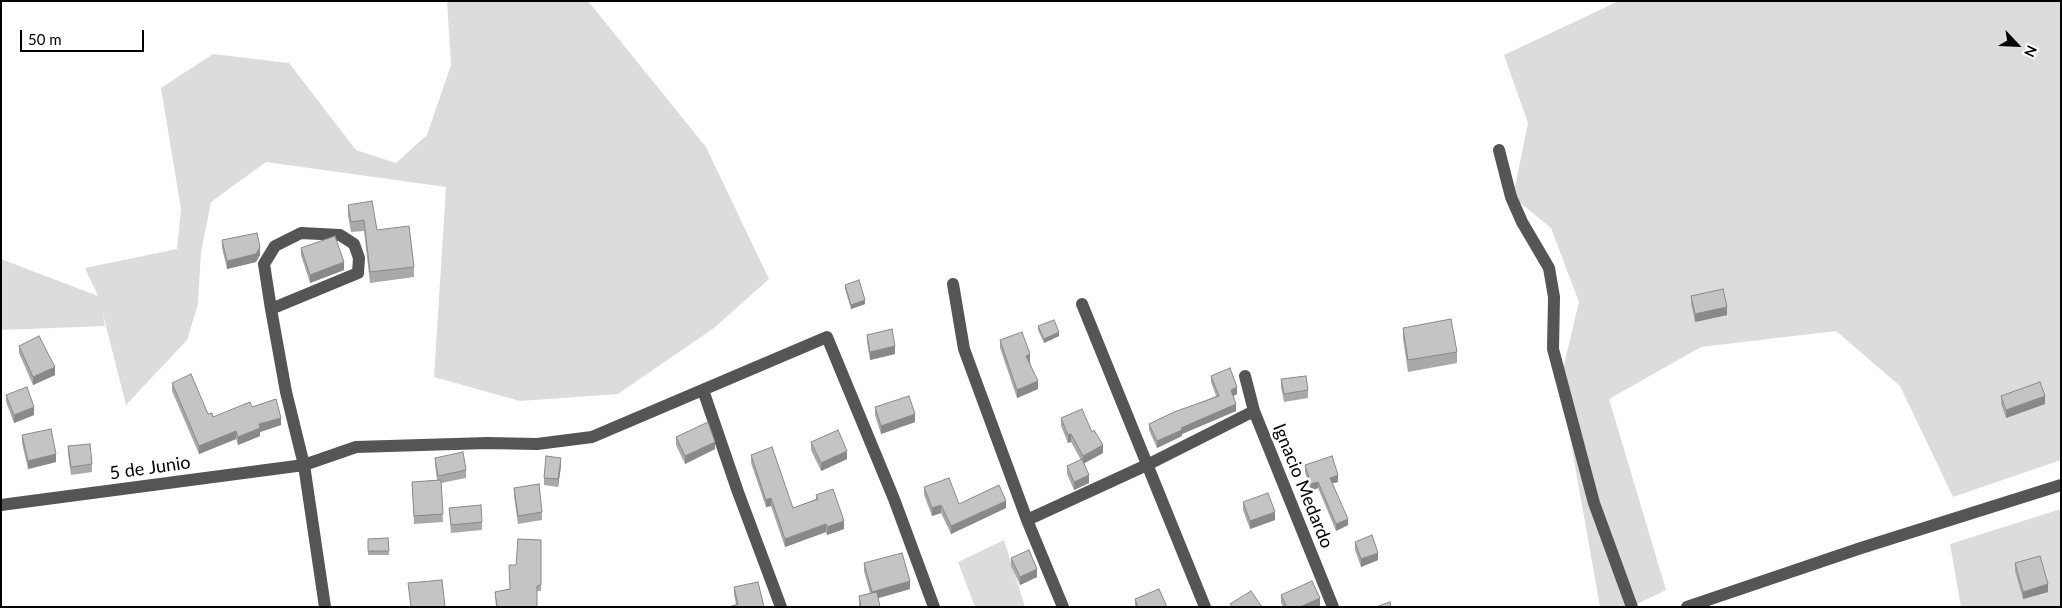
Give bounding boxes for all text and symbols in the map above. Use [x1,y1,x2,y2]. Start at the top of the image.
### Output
scale bar [22,20,146,52]
north arrow [1992,20,2042,70]
text: 50 m [28,30,62,48]
text: N [2021,43,2041,60]
street label: Ignacio Medardo [1268,421,1338,551]
street label: 5 de Junio [108,452,192,484]

